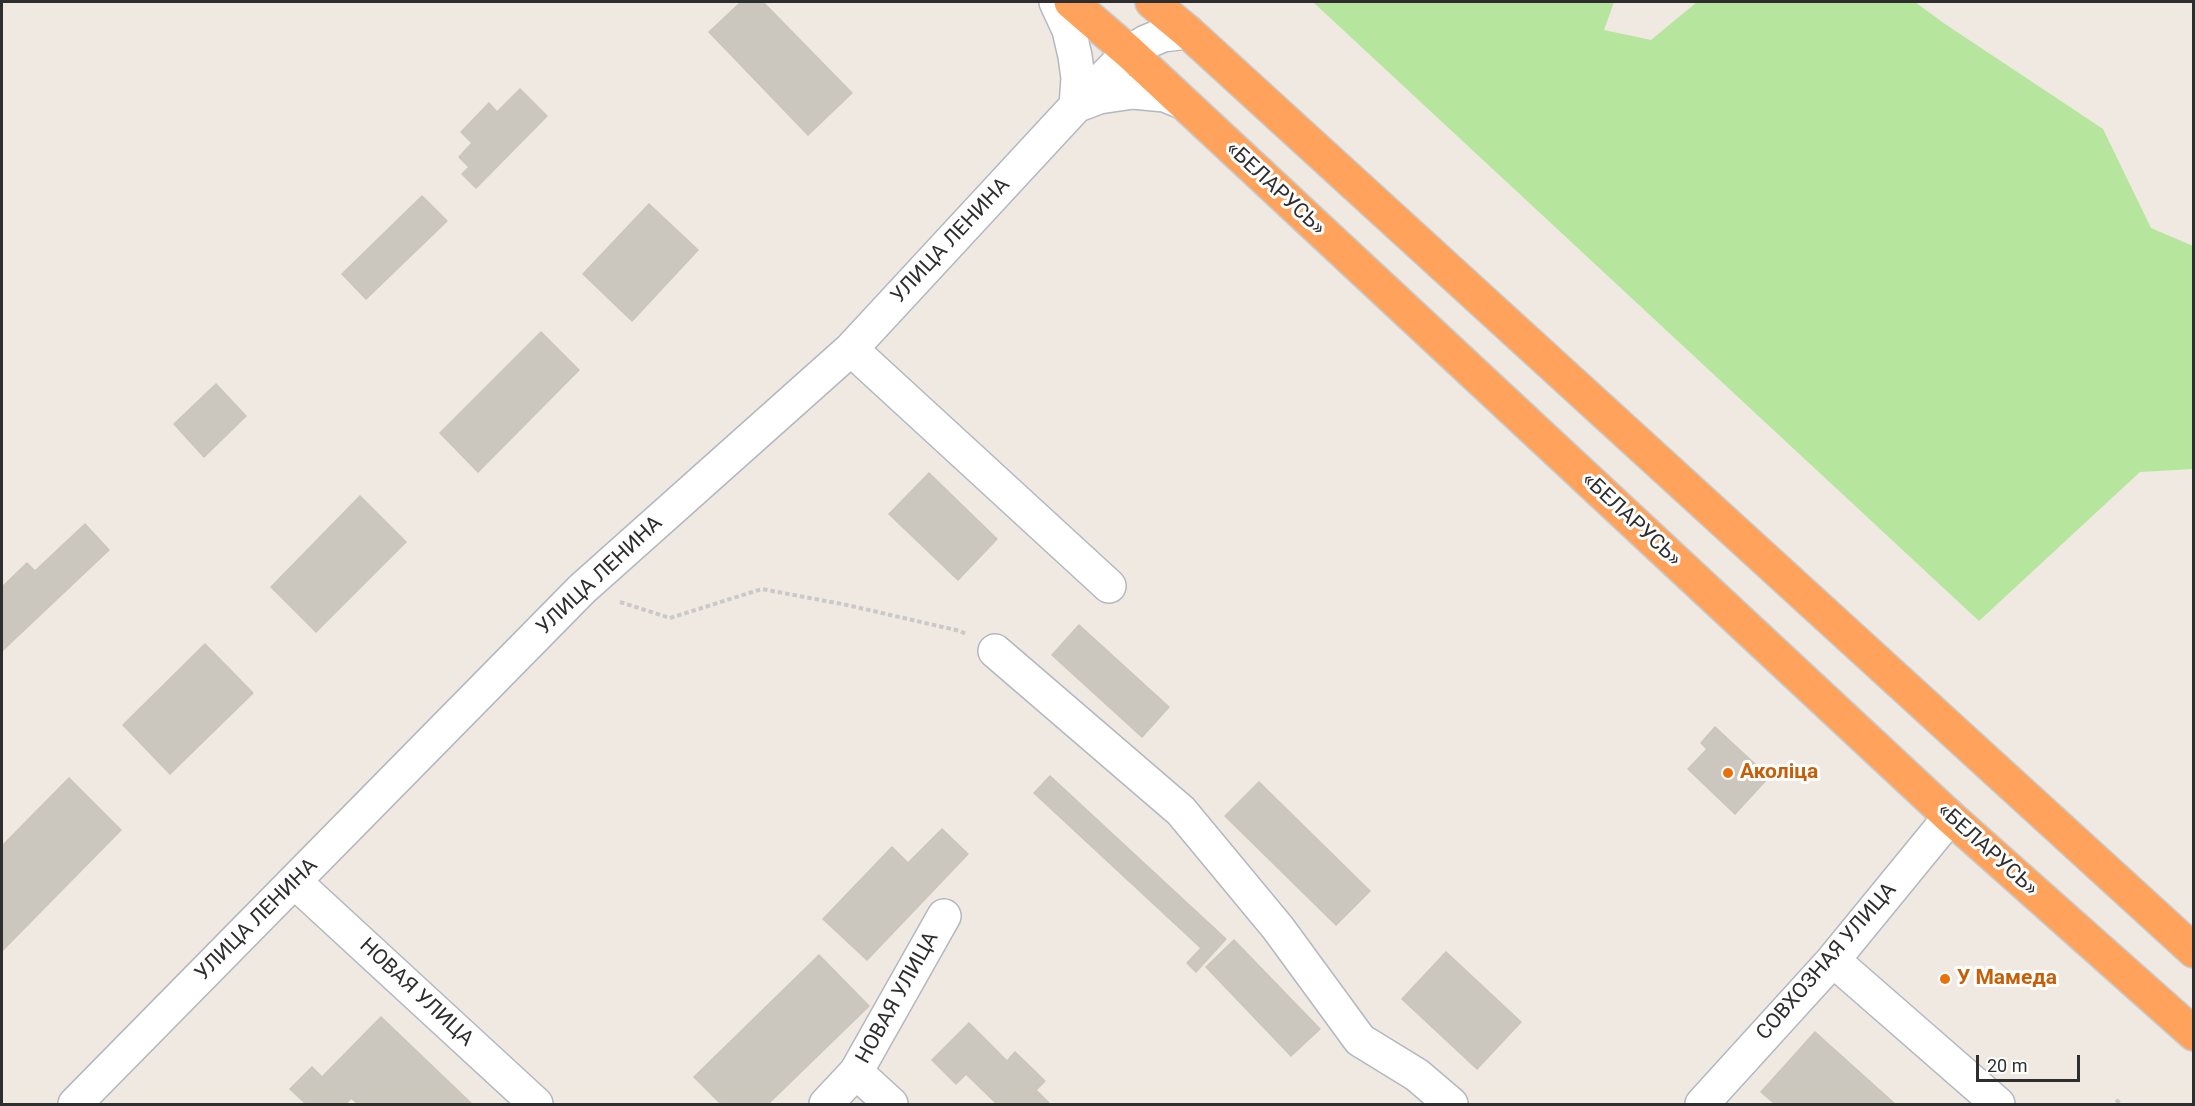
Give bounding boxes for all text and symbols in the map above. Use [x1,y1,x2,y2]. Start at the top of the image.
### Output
street label: «БЕЛАРУСЬ» [1220,137,1330,241]
street label: УЛИЦА ЛЕНИНА [886,173,1016,309]
street label: «БЕЛАРУСЬ» [1576,468,1686,572]
street label: УЛИЦА ЛЕНИНА [532,511,668,641]
place label: Аколiца [1740,760,1818,786]
marker: Аколiца [1721,766,1735,780]
street label: «БЕЛАРУСЬ» [1931,798,2043,902]
street label: УЛИЦА ЛЕНИНА [191,854,323,986]
street label: СОВХОЗНАЯ УЛИЦА [1752,878,1902,1046]
street label: НОВАЯ УЛИЦА [851,928,945,1068]
street label: НОВАЯ УЛИЦА [354,934,478,1052]
place label: У Мамеда [1957,966,2057,992]
marker: У Мамеда [1938,972,1952,986]
scale bar [1979,1043,2082,1081]
text: 20 m [1987,1055,2027,1076]

